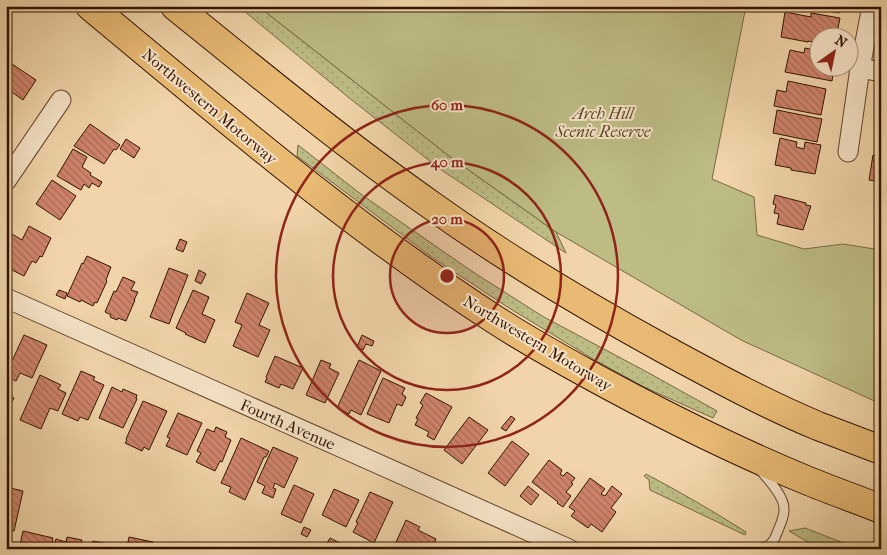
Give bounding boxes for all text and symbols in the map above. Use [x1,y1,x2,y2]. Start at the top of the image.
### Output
north arrow [810,28,860,78]
text: N [832,31,850,52]
street label: Northwestern Motorway [138,44,281,169]
text: 60 m [431,96,464,114]
park label: Arch Hill Scenic Reserve [554,104,651,141]
text: 40 m [430,153,464,171]
text: 20 m [431,210,463,228]
centre of rings [438,267,456,285]
street label: Northwestern Motorway [460,291,616,396]
street label: Fourth Avenue [237,395,338,454]

